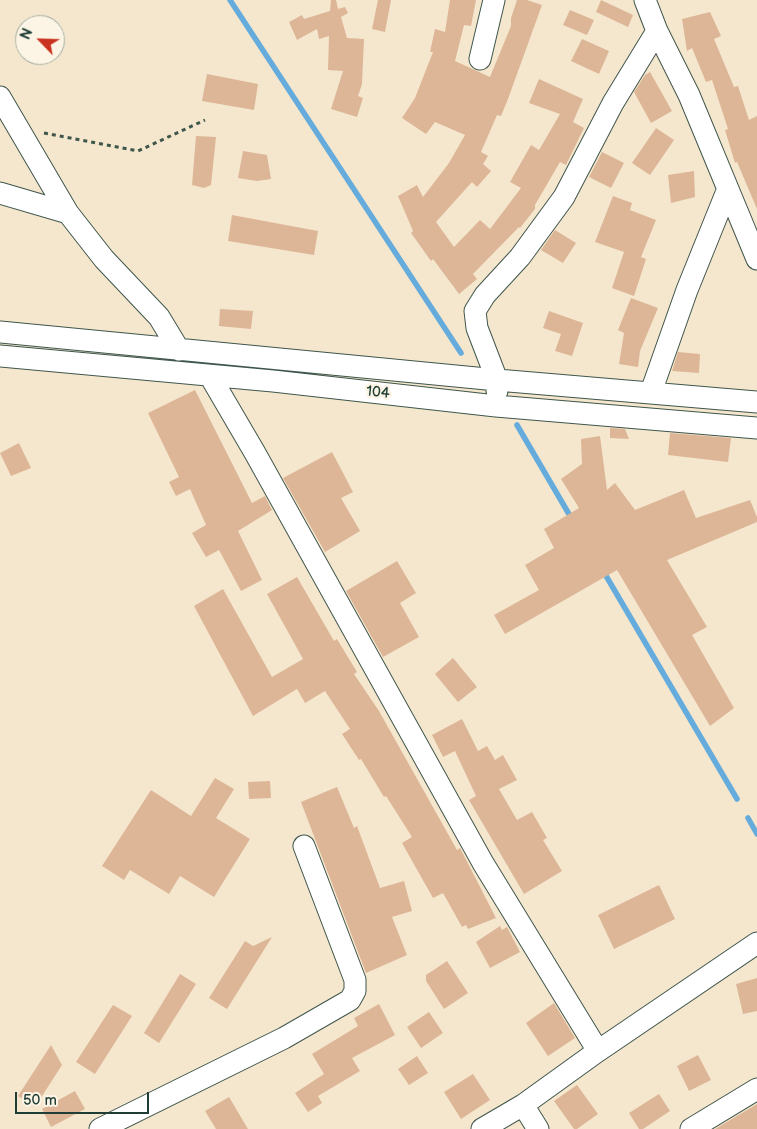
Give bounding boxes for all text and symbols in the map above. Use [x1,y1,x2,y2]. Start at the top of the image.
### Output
north arrow [15,15,65,65]
text: N [17,26,37,42]
street label: 104 [365,383,391,403]
scale bar [18,1082,151,1114]
text: 50 m [23,1091,57,1110]

